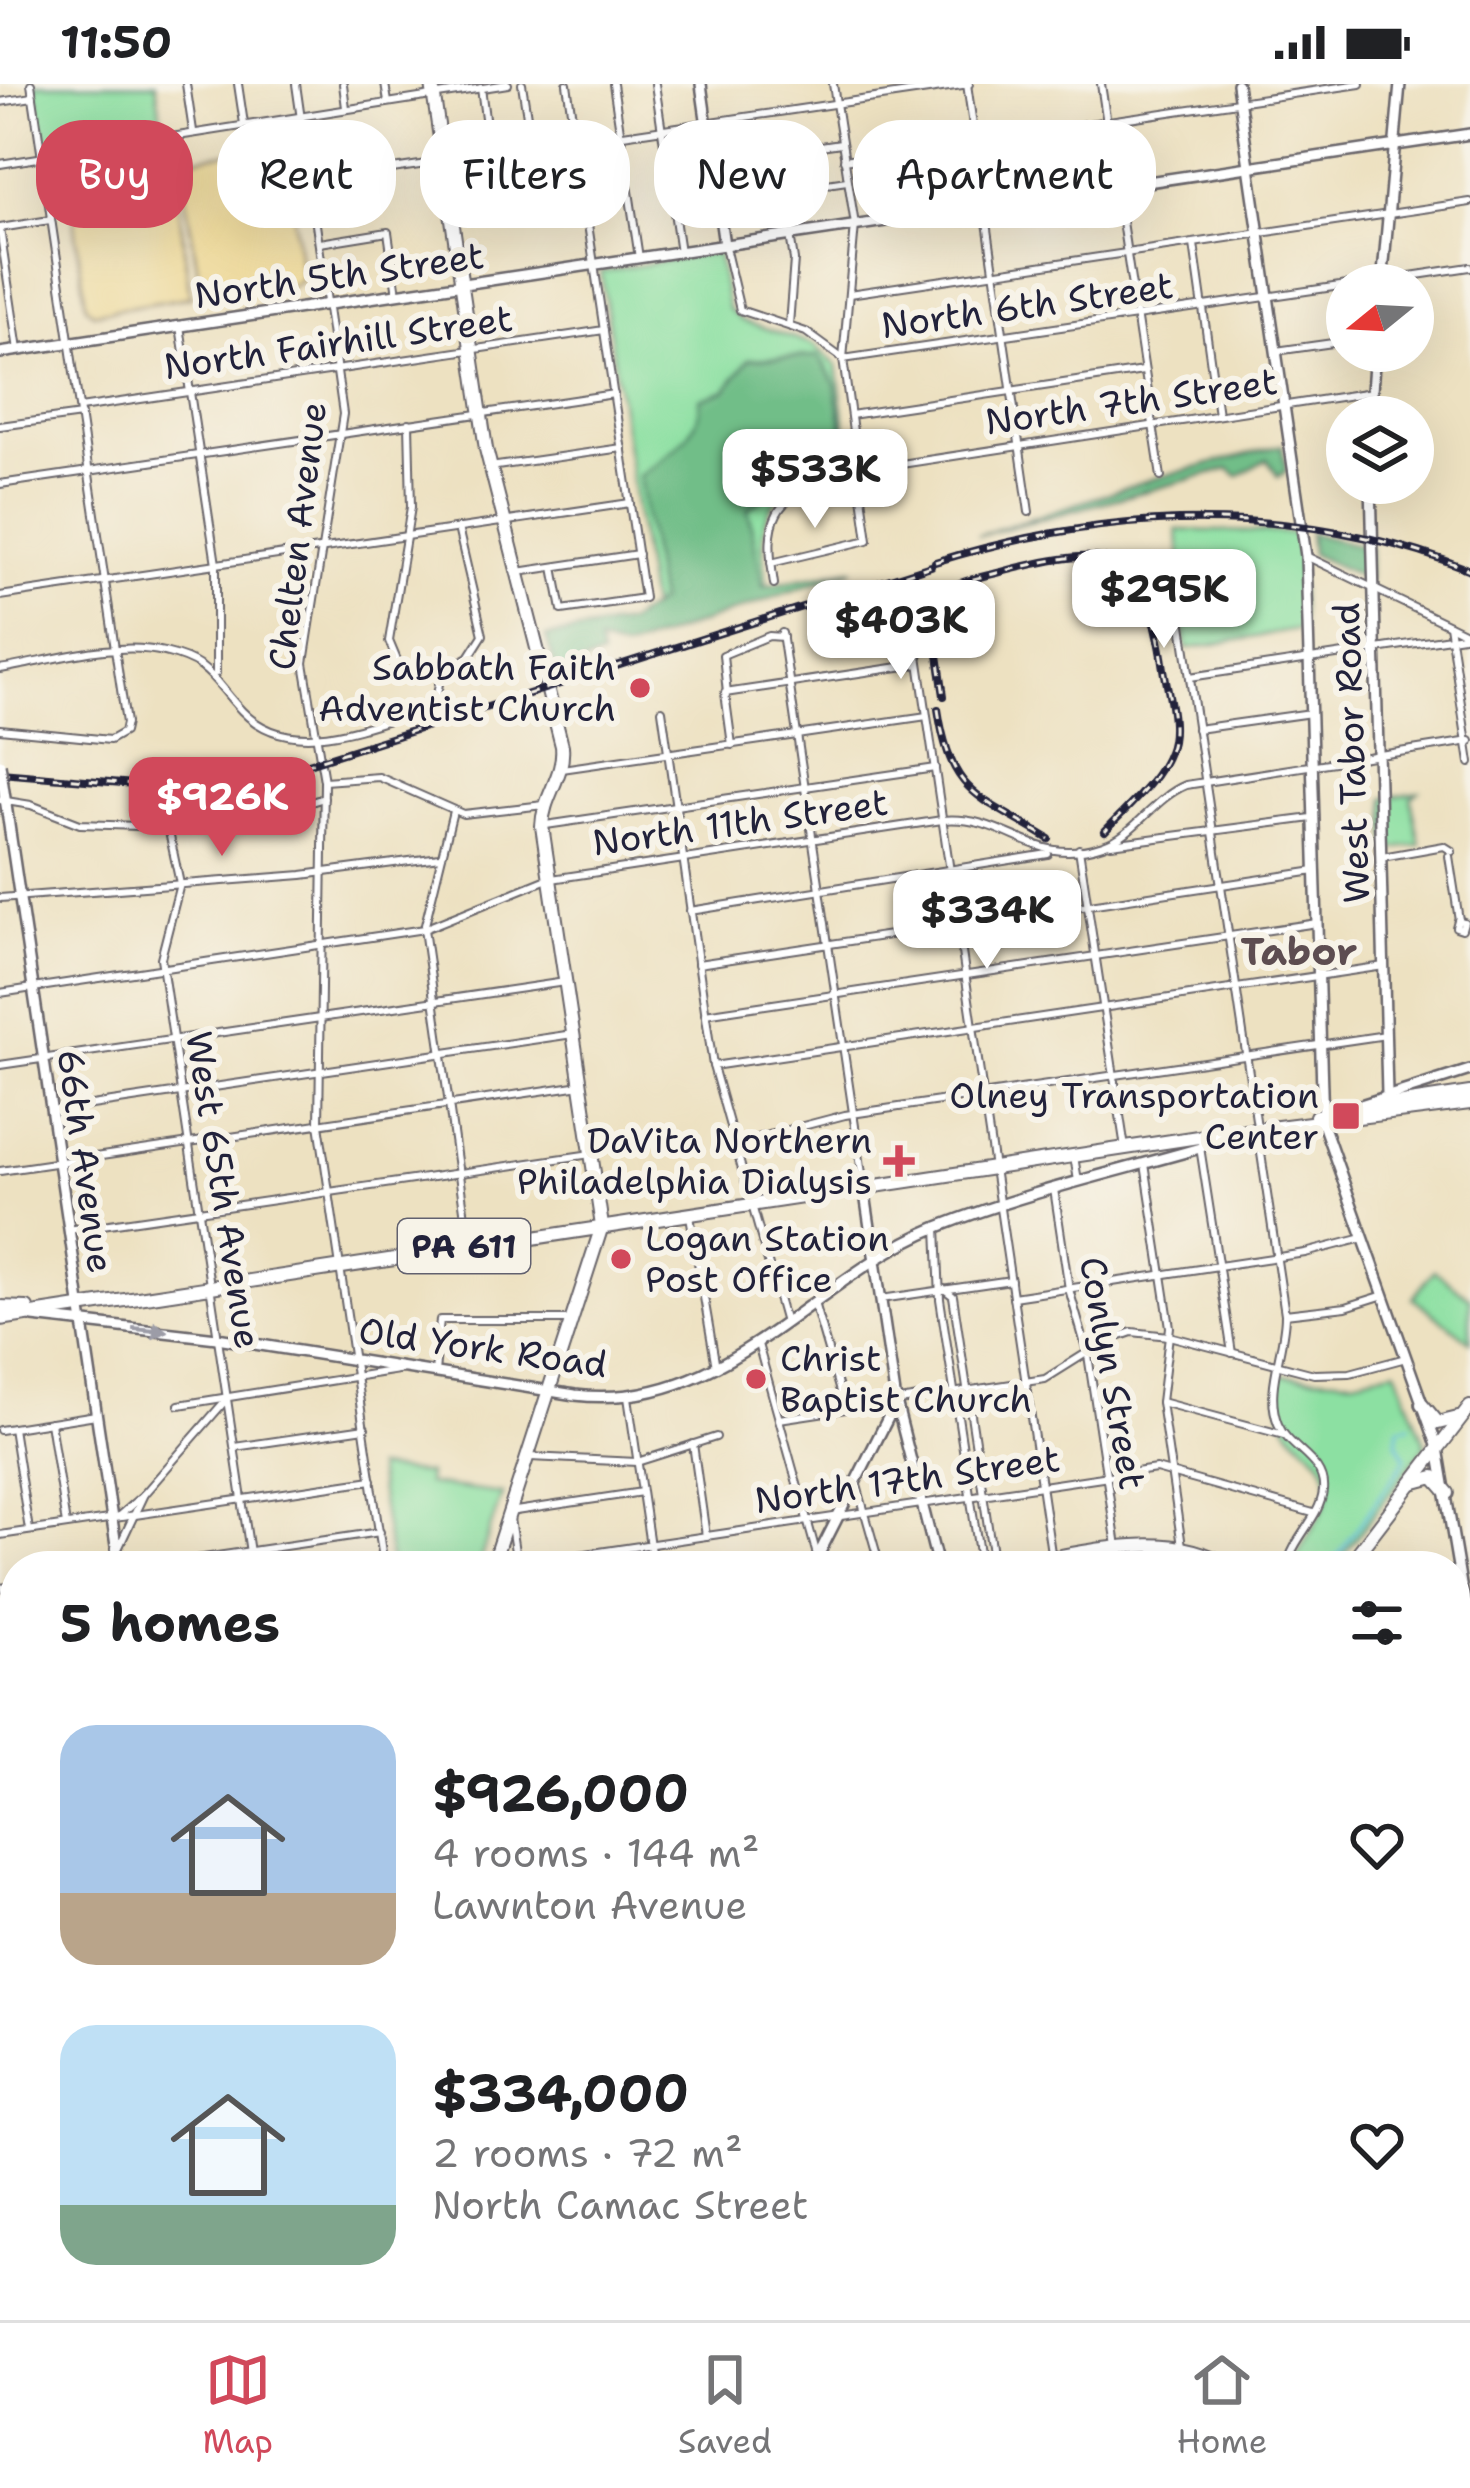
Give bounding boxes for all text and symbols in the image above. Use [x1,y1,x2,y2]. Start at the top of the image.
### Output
text: 11:50 [60,12,172,72]
chip: Buy [36,120,193,228]
chip: Rent [217,120,396,228]
chip: Filters [420,120,630,228]
chip: New [654,120,829,228]
chip: Apartment [853,120,1156,228]
street label: North 5th Street [191,231,487,320]
street label: North 6th Street [878,261,1176,350]
north arrow [1326,264,1434,372]
map controls [1326,264,1434,504]
street label: North Fairhill Street [160,294,516,391]
street label: North 7th Street [982,357,1280,446]
button: layers [1326,396,1434,504]
street label: Chelten Avenue [257,399,338,673]
pin: $533K [731,429,899,531]
text: $533K [749,442,881,494]
pin: $295K [1080,549,1248,651]
text: $295K [1099,562,1229,614]
pin: $403K [817,580,985,682]
text: $403K [834,593,968,645]
street label: West Tabor Road [1322,602,1381,904]
place label: Sabbath Faith Adventist Church [318,643,616,733]
marker: Sabbath Faith Adventist Church [627,675,653,701]
pin: $926K [138,757,306,859]
text: $926K [156,770,288,822]
street label: North 11th Street [589,777,891,868]
pin: $334K [903,870,1071,972]
text: $334K [920,883,1054,935]
district label: Tabor [1240,925,1358,977]
street label: West 65th Avenue [174,1028,273,1352]
street label: 66th Avenue [46,1046,125,1276]
place label: Olney Transportation Center [949,1071,1319,1161]
marker: Olney Transportation Center [1330,1100,1362,1132]
place label: DaVita Northern Philadelphia Dialysis [517,1116,872,1206]
marker: DaVita Northern Philadelphia Dialysis [883,1145,915,1177]
place label: Logan Station Post Office [645,1214,889,1304]
road number: PA 611 [398,1219,530,1273]
marker: Logan Station Post Office [608,1246,634,1272]
street label: Conlyn Street [1068,1253,1157,1493]
street label: Old York Road [356,1306,610,1389]
one-way arrow [132,1320,169,1339]
place label: Christ Baptist Church [780,1334,1032,1424]
marker: Christ Baptist Church [743,1366,769,1392]
street label: North 17th Street [751,1434,1063,1525]
text: 5 homes [60,1589,280,1657]
icon: filters [1344,1590,1410,1656]
text: $926,000 [432,1759,689,1827]
icon: home [156,1773,300,1917]
icon: heart [1344,1812,1410,1878]
text: 4 rooms · 144 m² [432,1827,759,1879]
text: Lawnton Avenue [432,1879,747,1931]
text: $334,000 [432,2059,689,2127]
icon: home [156,2073,300,2217]
icon: heart [1344,2112,1410,2178]
text: 2 rooms · 72 m² [432,2127,743,2179]
text: North Camac Street [432,2179,809,2231]
tab: Map [202,2347,273,2464]
tab: Saved [678,2347,772,2464]
tab: Home [1177,2347,1267,2464]

